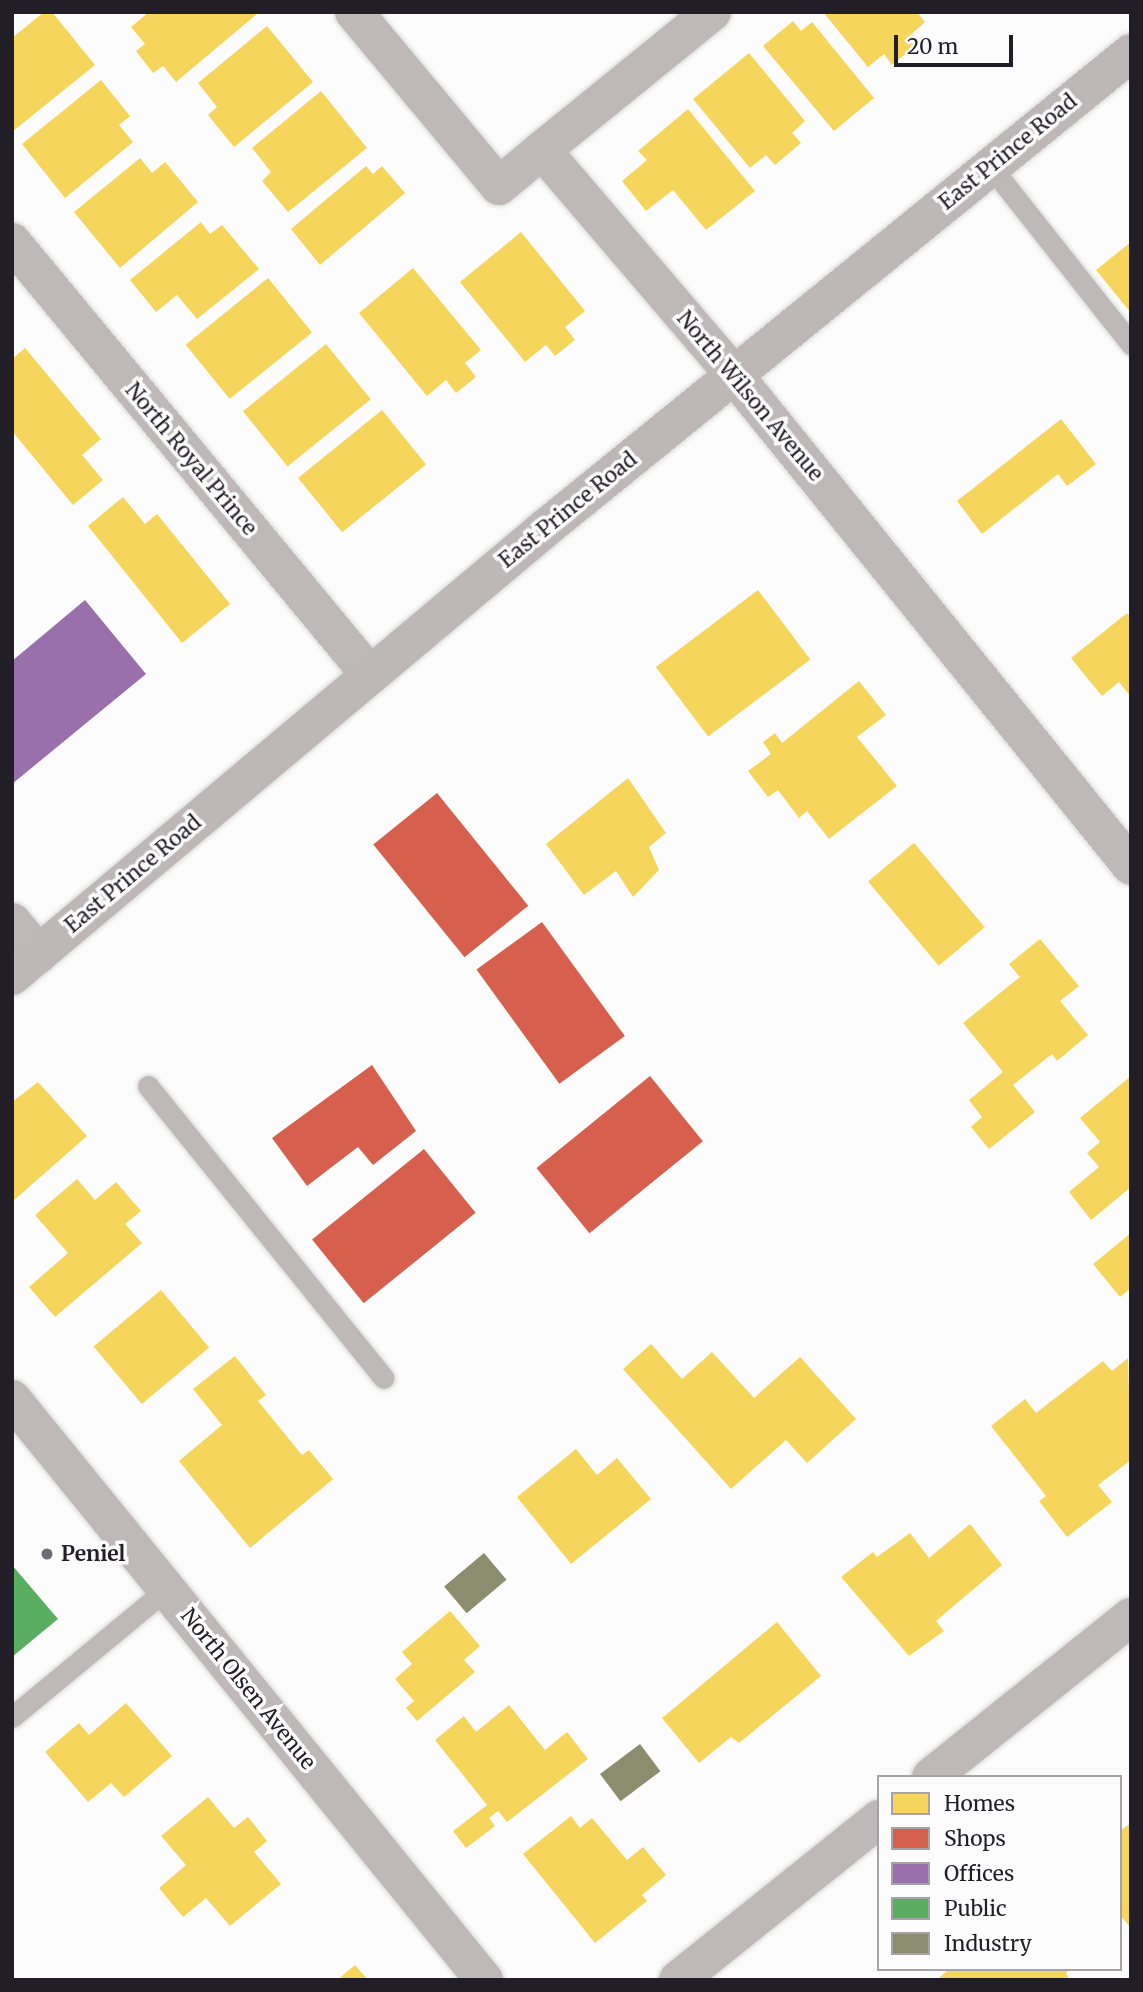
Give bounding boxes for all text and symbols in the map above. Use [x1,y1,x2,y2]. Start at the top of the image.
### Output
scale bar [898,21,1017,65]
text: 20 m [907,33,958,60]
street label: East Prince Road [934,89,1082,215]
street label: North Wilson Avenue [672,306,828,486]
street label: North Royal Prince [120,378,262,540]
street label: East Prince Road [494,447,642,573]
street label: East Prince Road [60,810,206,938]
place label: Peniel [61,1541,125,1567]
marker: Peniel [39,1546,55,1562]
street label: North Olsen Avenue [175,1603,321,1775]
legend [877,1775,1122,1971]
text: Homes [944,1790,1015,1817]
text: Shops [944,1825,1006,1852]
text: Offices [944,1860,1014,1887]
text: Public [944,1895,1007,1922]
text: Industry [944,1930,1032,1957]

